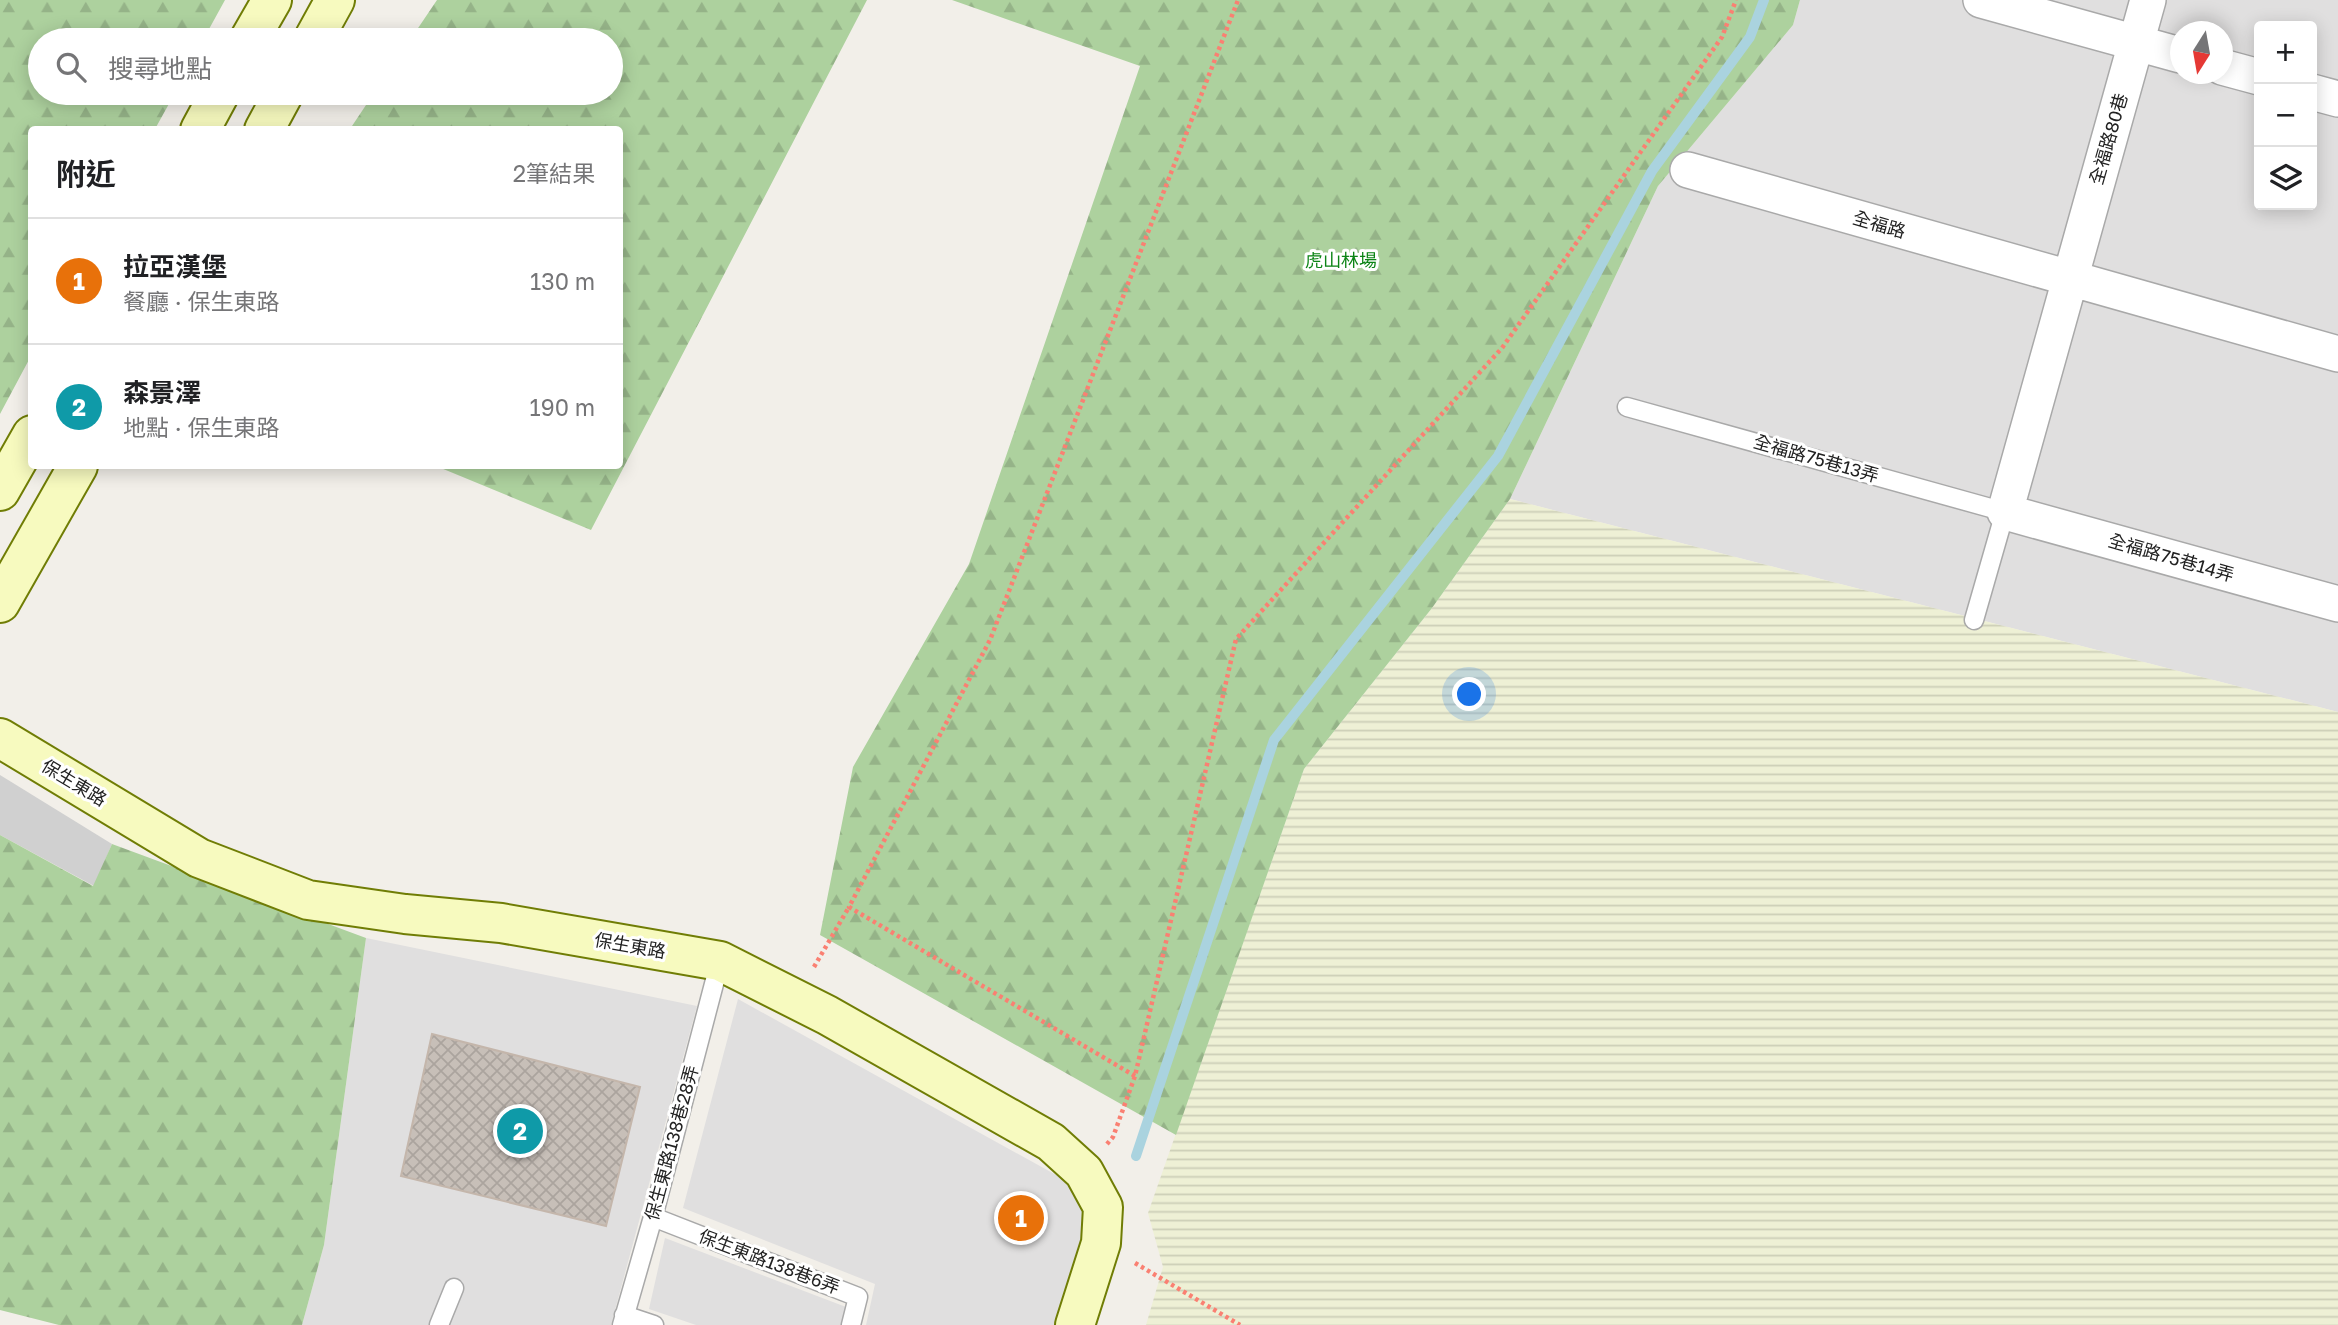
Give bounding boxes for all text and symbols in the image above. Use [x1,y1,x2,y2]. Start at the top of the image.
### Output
north arrow [2170,21,2233,84]
map controls [2254,21,2317,210]
button: + [2254,21,2317,84]
search box [28,28,623,105]
icon: search [52,48,90,86]
text: 搜尋地點 [108,53,212,84]
button: − [2254,84,2317,147]
street label: 全福路80巷 [2084,90,2132,187]
button: layers [2254,147,2317,210]
text: 附近 [56,156,116,192]
text: 2筆結果 [513,159,595,187]
street label: 全福路 [1850,206,1908,242]
park label: 虎山林場 [1305,249,1377,271]
text: 拉亞漢堡 [123,251,227,282]
text: 1 [73,267,85,295]
text: 130 m [530,267,595,295]
text: 餐廳 · 保生東路 [123,287,279,315]
text: 森景澤 [123,377,201,408]
text: 2 [72,393,86,421]
text: 190 m [530,393,595,421]
text: 地點 · 保生東路 [123,413,279,441]
street label: 全福路75巷13弄 [1751,430,1881,486]
street label: 全福路75巷14弄 [2106,529,2237,585]
your location [1452,677,1486,711]
street label: 保生東路 [38,754,111,810]
street label: 保生東路 [593,928,668,962]
street label: 保生東路138巷28弄 [640,1063,702,1223]
pin: 2 [497,1105,543,1157]
pin: 1 [998,1192,1044,1244]
street label: 保生東路138巷6弄 [696,1224,843,1298]

